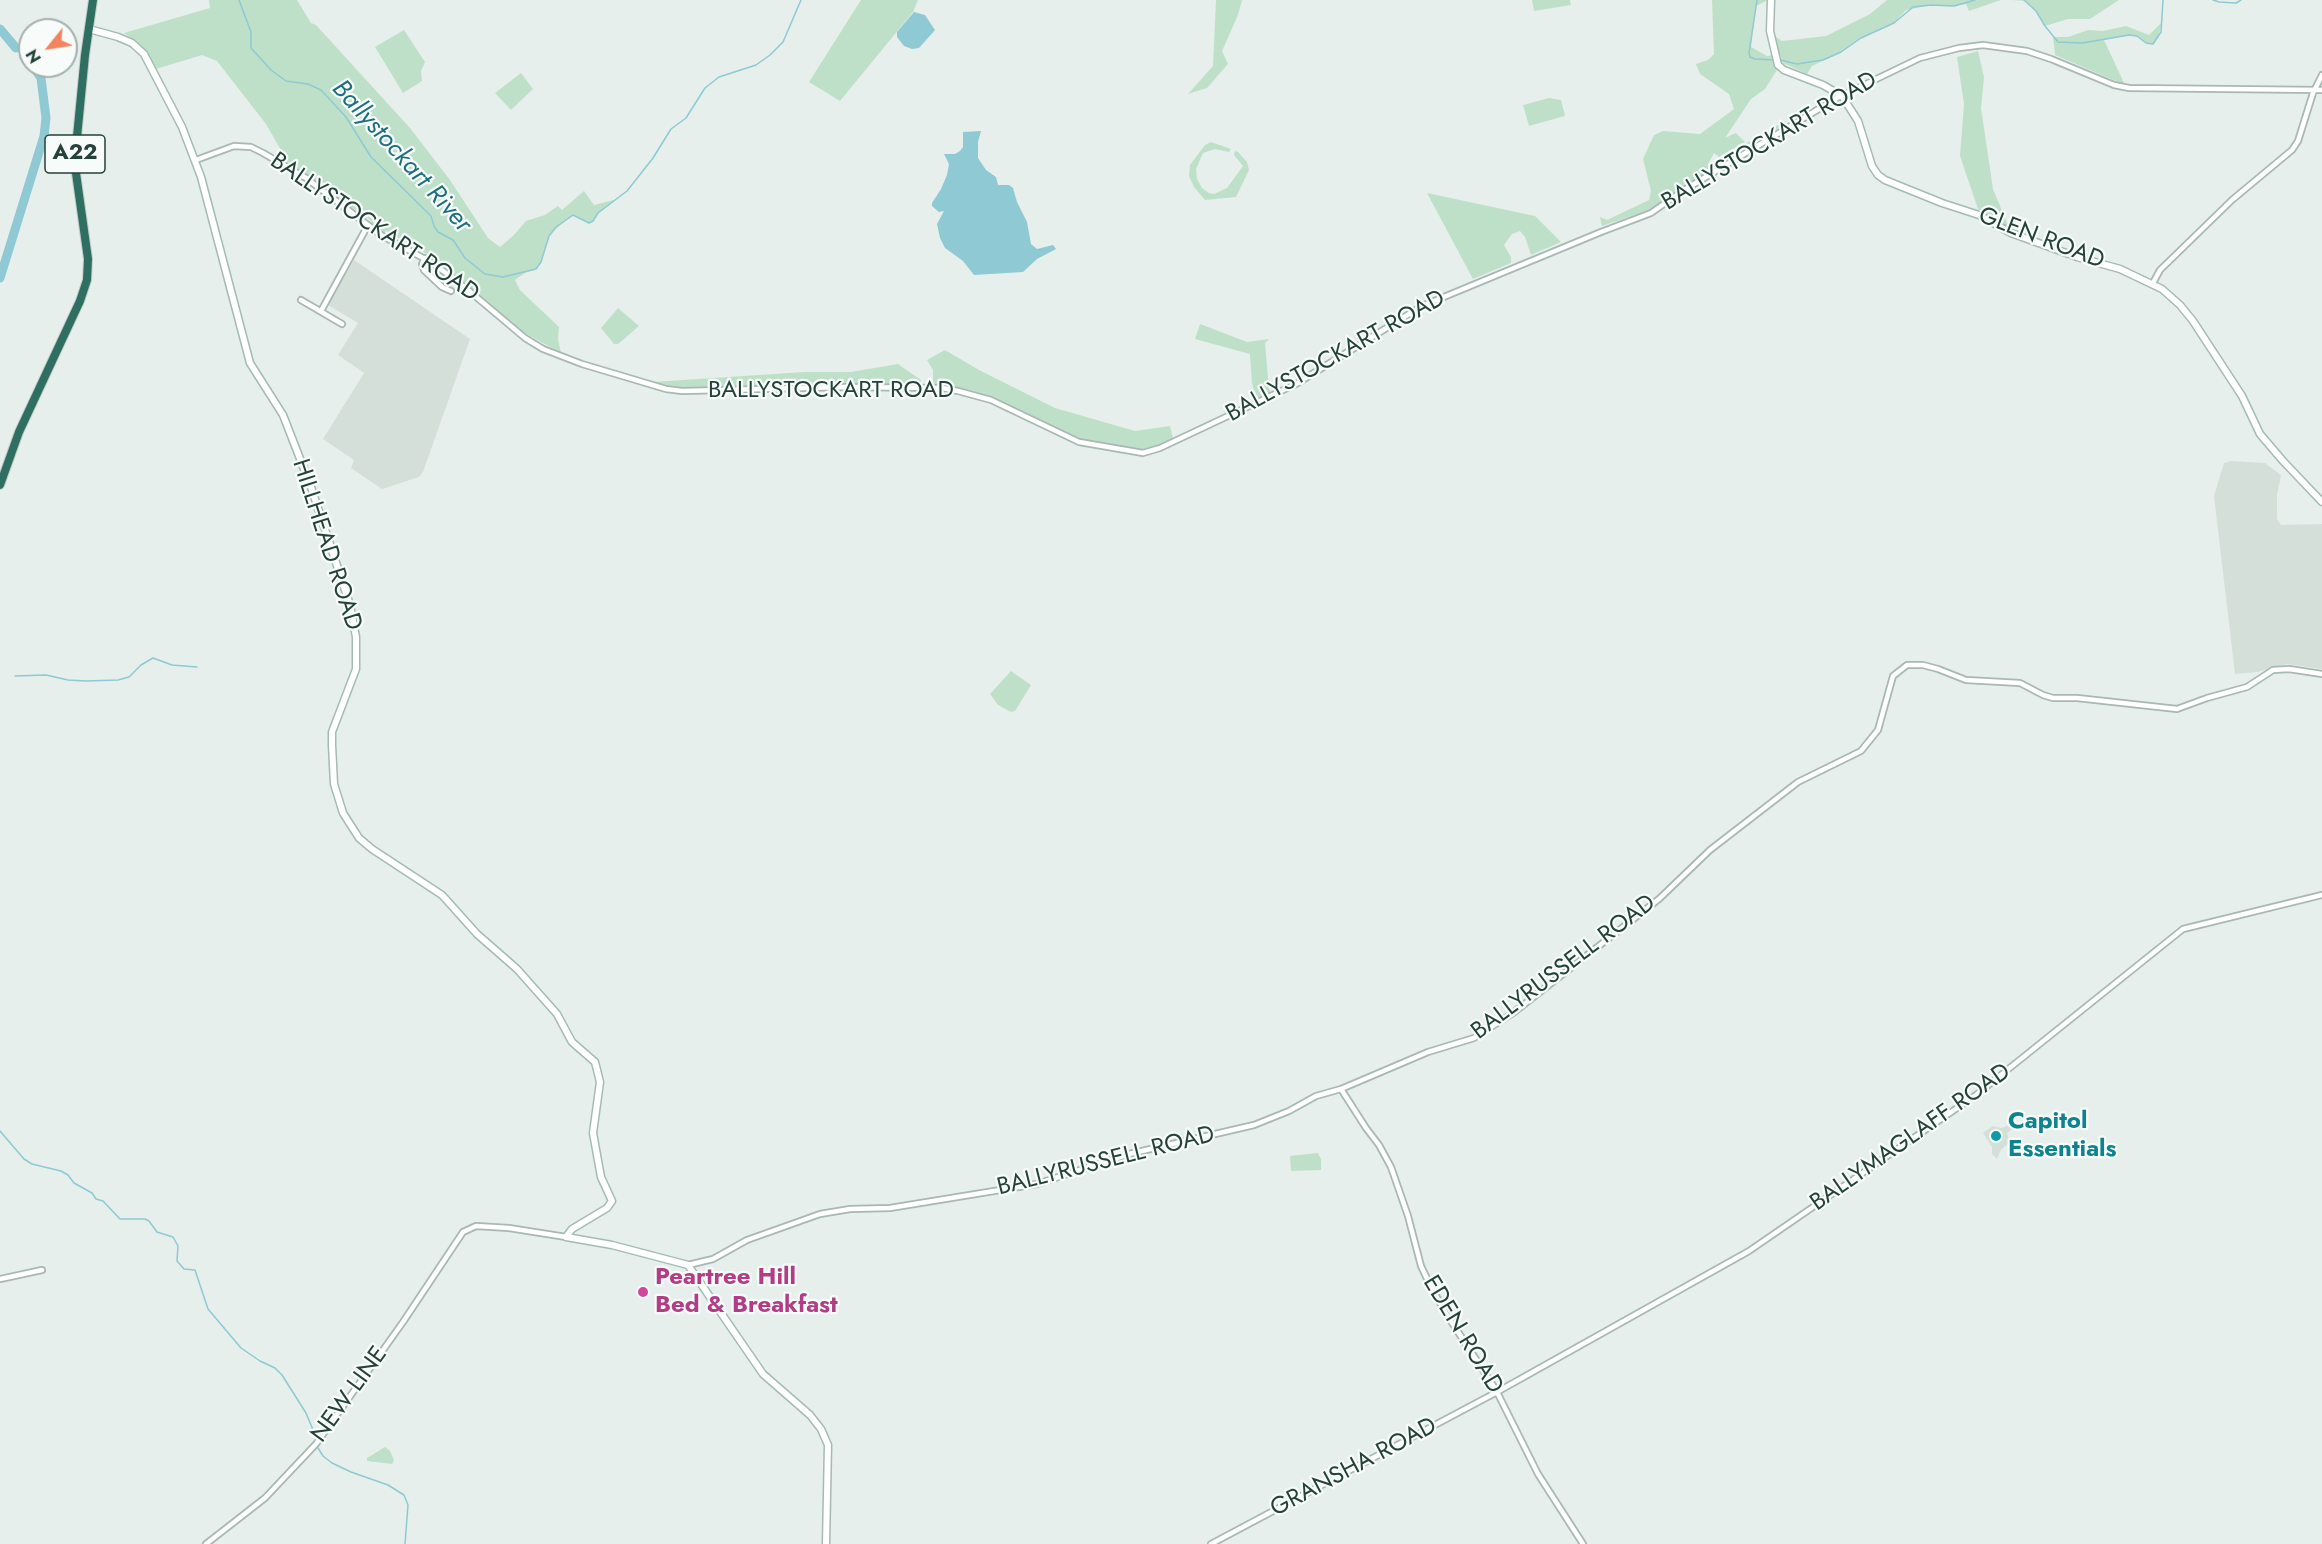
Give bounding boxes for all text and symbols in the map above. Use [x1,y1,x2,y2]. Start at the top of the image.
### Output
north arrow [18,18,78,78]
text: N [21,45,47,68]
street label: BALLYSTOCKART ROAD [1657,66,1883,218]
water label: Ballystockart River [324,74,478,240]
road number: A22 [45,135,105,173]
street label: BALLYSTOCKART ROAD [264,147,484,309]
street label: GLEN ROAD [1974,202,2108,276]
street label: BALLYSTOCKART ROAD [1222,285,1450,429]
street label: BALLYSTOCKART ROAD [708,377,954,405]
street label: HILLHEAD ROAD [285,456,367,634]
street label: BALLYRUSSELL ROAD [1466,889,1662,1047]
street label: BALLYMAGLAFF ROAD [1805,1058,2017,1218]
place label: Capitol Essentials [2008,1108,2117,1164]
street label: BALLYRUSSELL ROAD [994,1121,1218,1203]
marker: Capitol Essentials [1989,1129,2003,1143]
place label: Peartree Hill Bed & Breakfast [655,1264,838,1320]
street label: EDEN ROAD [1416,1271,1508,1399]
marker: Peartree Hill Bed & Breakfast [636,1285,650,1299]
street label: NEW LINE [306,1342,394,1448]
street label: GRANSHA ROAD [1266,1412,1442,1524]

